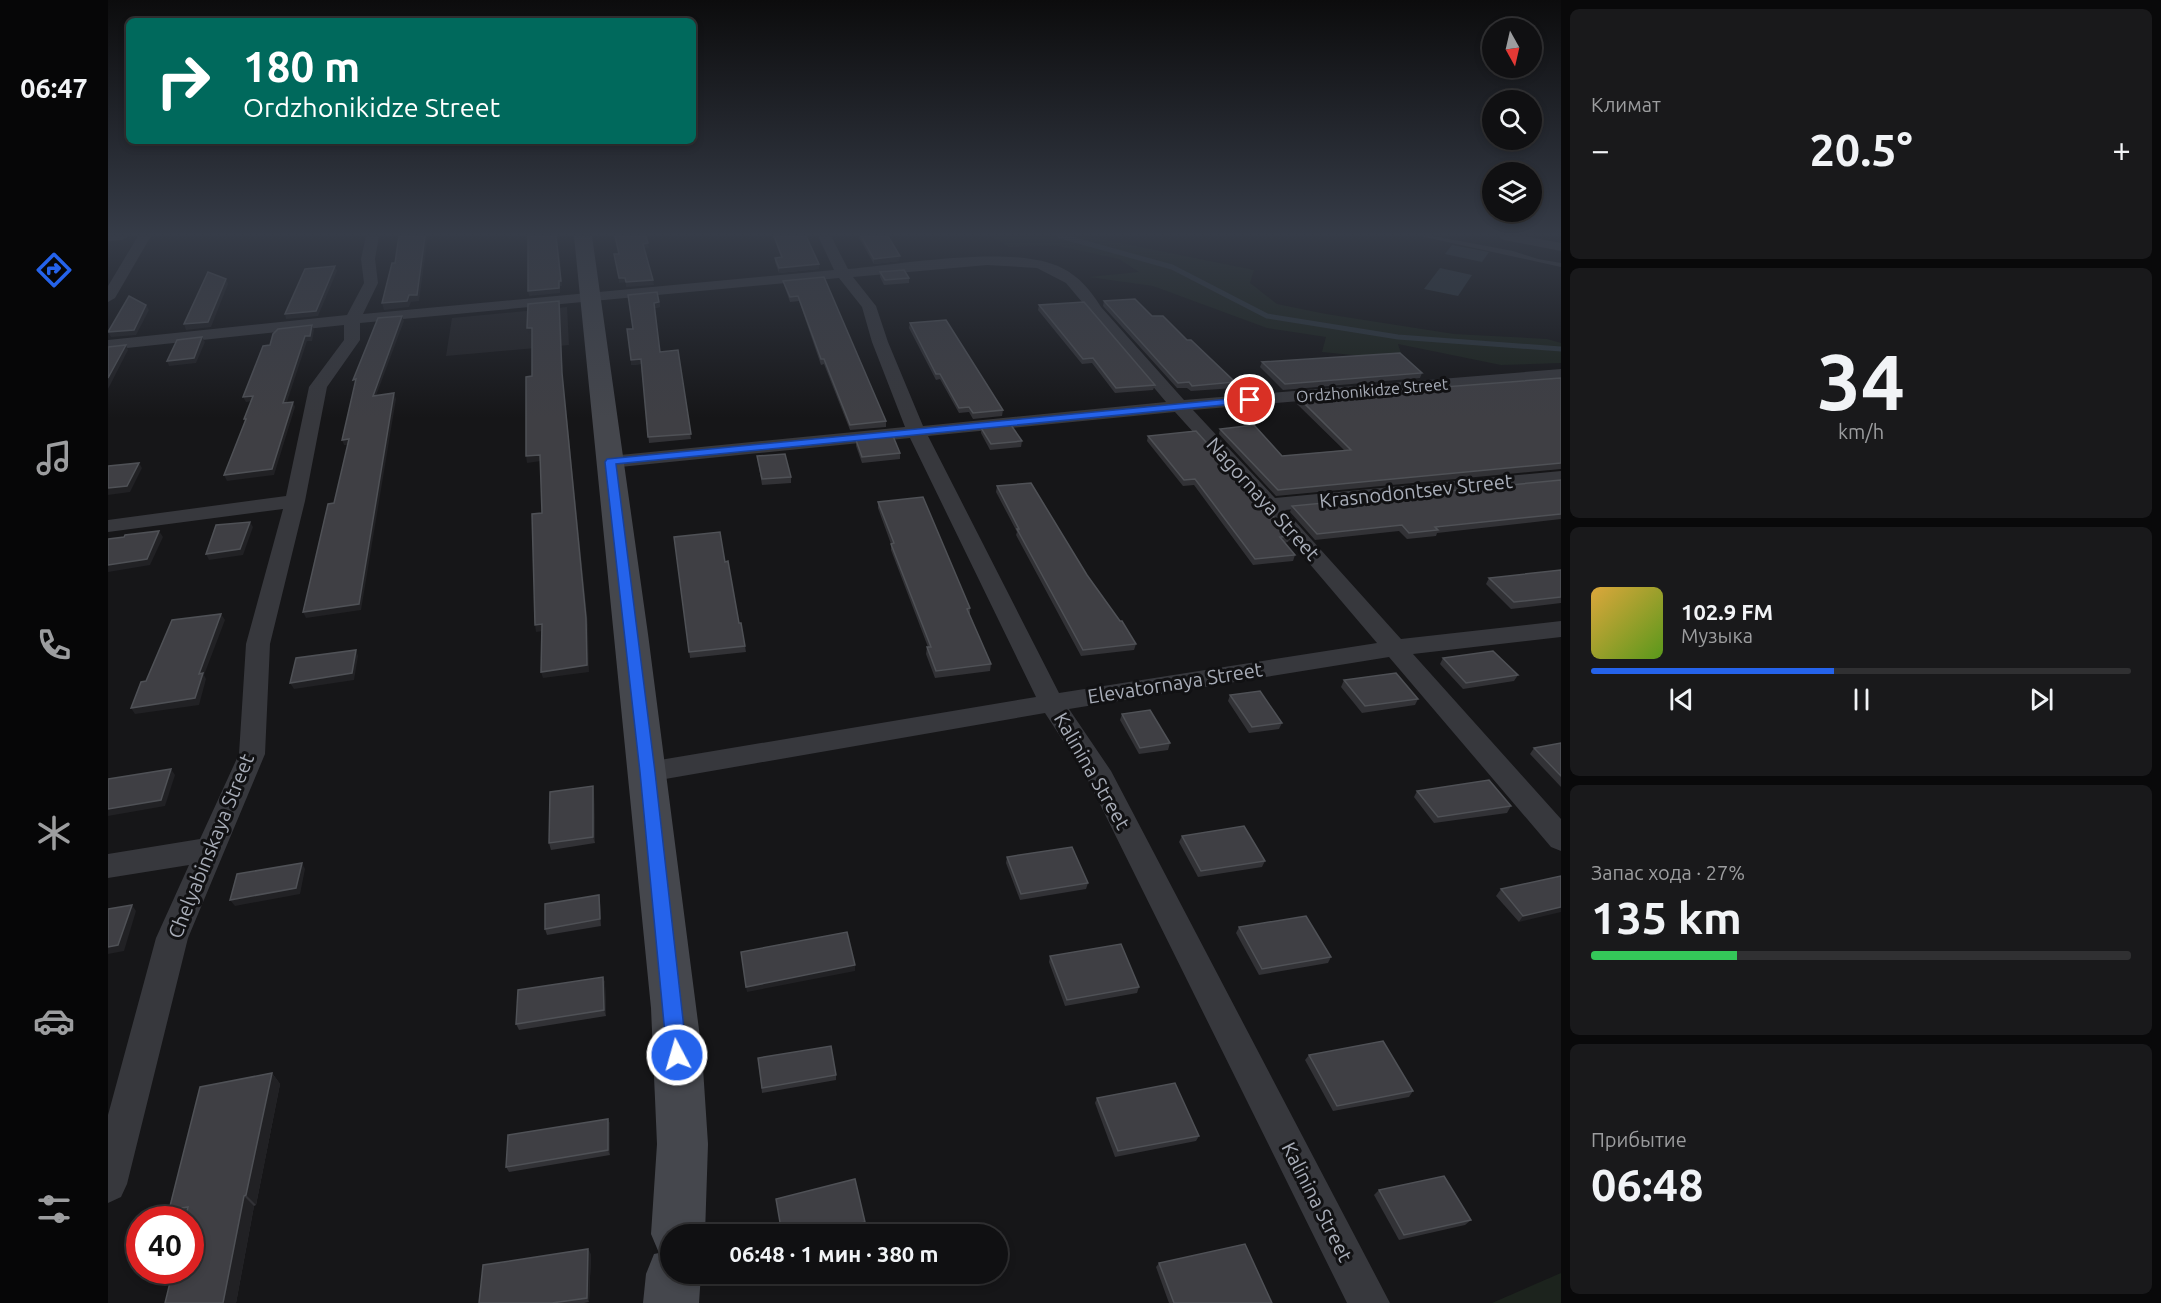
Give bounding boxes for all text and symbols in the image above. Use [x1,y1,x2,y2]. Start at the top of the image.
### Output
north arrow [1482,18,1542,78]
map controls [1482,18,1542,222]
icon: right [144,42,222,120]
text: 180 m [243,43,360,90]
text: 06:47 [20,73,88,103]
button: search [1482,90,1542,150]
text: Ordzhonikidze Street [243,92,500,122]
text: Климат [1591,93,1661,116]
text: 20.5° [1809,124,1913,175]
text: − [1591,131,1610,168]
text: + [2112,131,2131,168]
button: layers [1482,162,1542,222]
icon: directions [33,249,75,291]
text: 34 [1817,337,1905,425]
pin [1224,374,1275,425]
street label: Ordzhonikidze Street [1295,374,1449,406]
icon: arrive [1233,383,1266,416]
text: km/h [1838,420,1884,443]
street label: Nagornaya Street [1202,433,1325,565]
icon: music [33,437,75,479]
street label: Krasnodontsev Street [1318,469,1514,512]
text: 102.9 FM [1681,599,1773,624]
icon: phone [33,624,75,666]
text: Музыка [1681,624,1753,647]
street label: Elevatornaya Street [1086,657,1264,708]
icon: previous [1665,683,1698,716]
icon: pause [1845,683,1878,716]
icon: next [2025,683,2058,716]
street label: Kalinina Street [1050,708,1135,833]
street label: Chelyabinskaya Street [163,750,258,942]
icon: climate [33,812,75,854]
text: Запас хода · 27% [1591,861,1745,884]
text: 135 km [1591,892,1742,943]
icon: car [33,1000,75,1042]
position arrow [645,1023,709,1087]
text: Прибытие [1591,1128,1687,1151]
street label: Kalinina Street [1277,1138,1357,1265]
text: 06:48 [1591,1159,1704,1210]
icon: filters [33,1188,75,1230]
speed limit sign: 40 [126,1206,204,1284]
text: 06:48 · 1 мин · 380 m [730,1241,938,1266]

